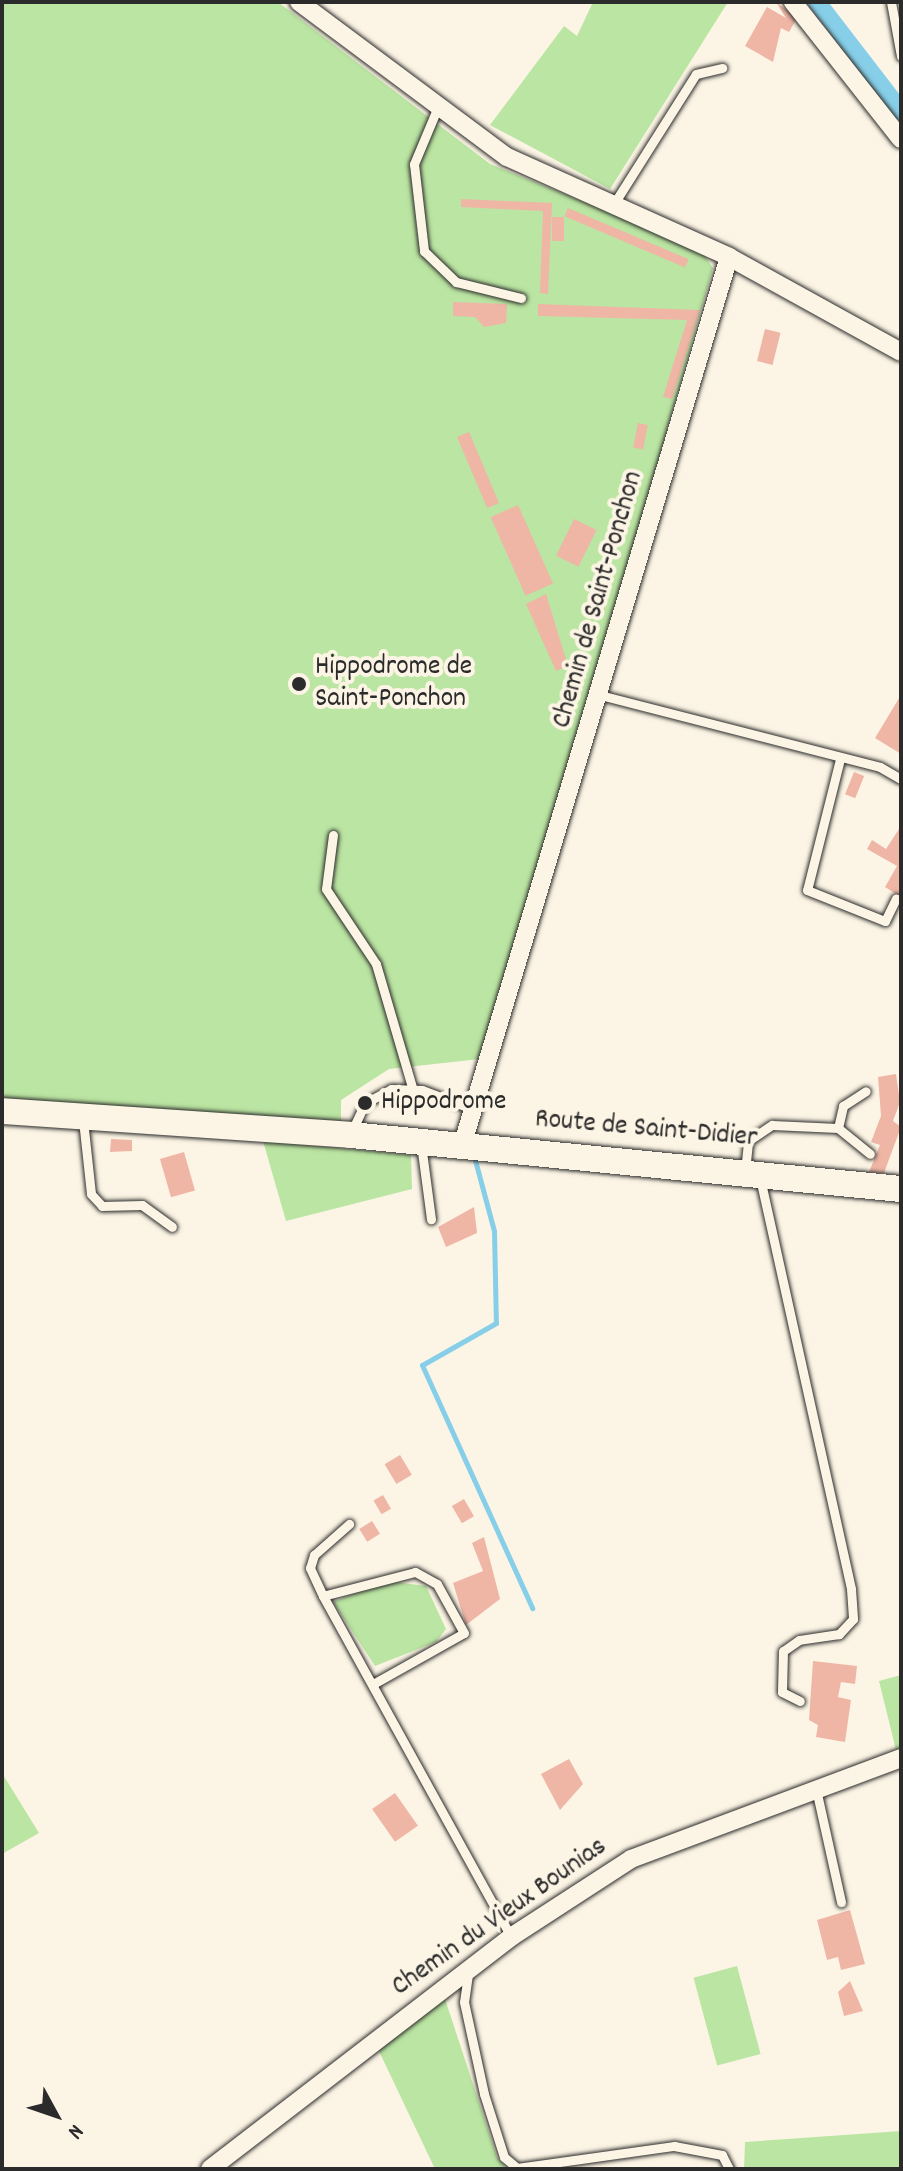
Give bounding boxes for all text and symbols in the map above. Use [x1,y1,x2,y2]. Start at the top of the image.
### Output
street label: Chemin de Saint-Ponchon [546,468,652,732]
place label: Hippodrome de Saint-Ponchon [315,651,472,717]
marker: Hippodrome de Saint-Ponchon [290,675,308,693]
place label: Hippodrome [381,1086,506,1120]
marker: Hippodrome [356,1094,374,1112]
street label: Route de Saint-Didier [533,1104,759,1156]
street label: Chemin du Vieux Bounias [386,1831,614,2005]
north arrow [16,2075,96,2155]
text: N [59,2117,90,2145]

